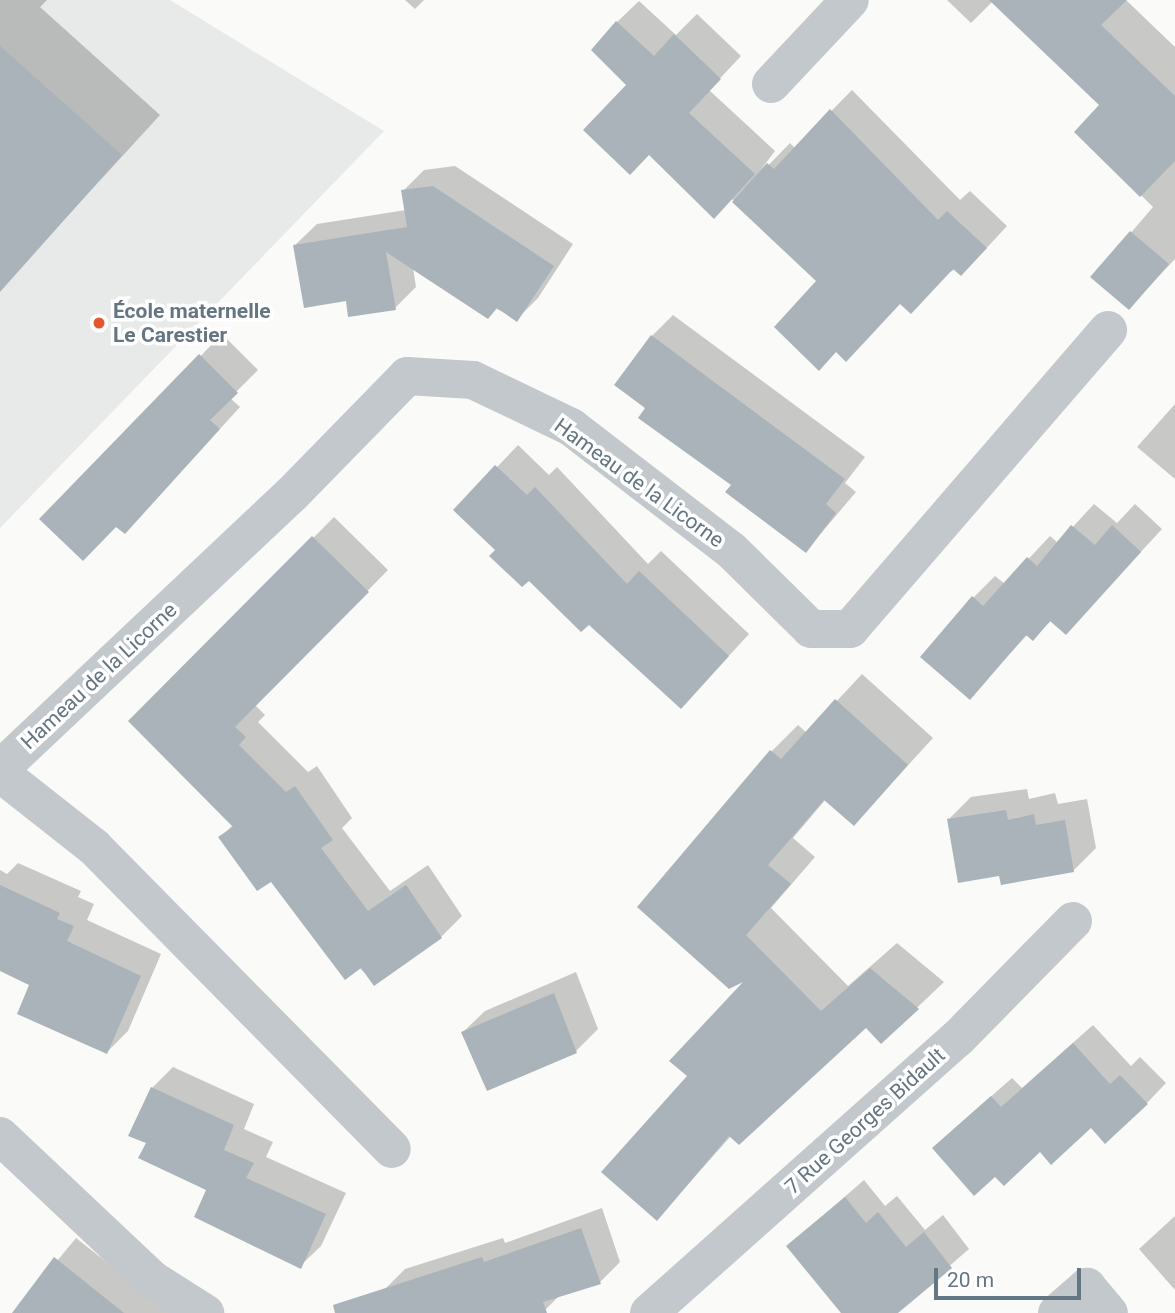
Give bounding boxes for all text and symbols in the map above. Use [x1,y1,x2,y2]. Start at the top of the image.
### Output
place label: École maternelle Le Carestier [113,298,271,348]
marker: École maternelle Le Carestier [91,315,107,331]
street label: Hameau de la Licorne [549,413,729,553]
street label: Hameau de la Licorne [16,597,182,755]
street label: 7 Rue Georges Bidault [780,1043,950,1199]
scale bar [937,1254,1084,1298]
text: 20 m [947,1268,994,1292]

